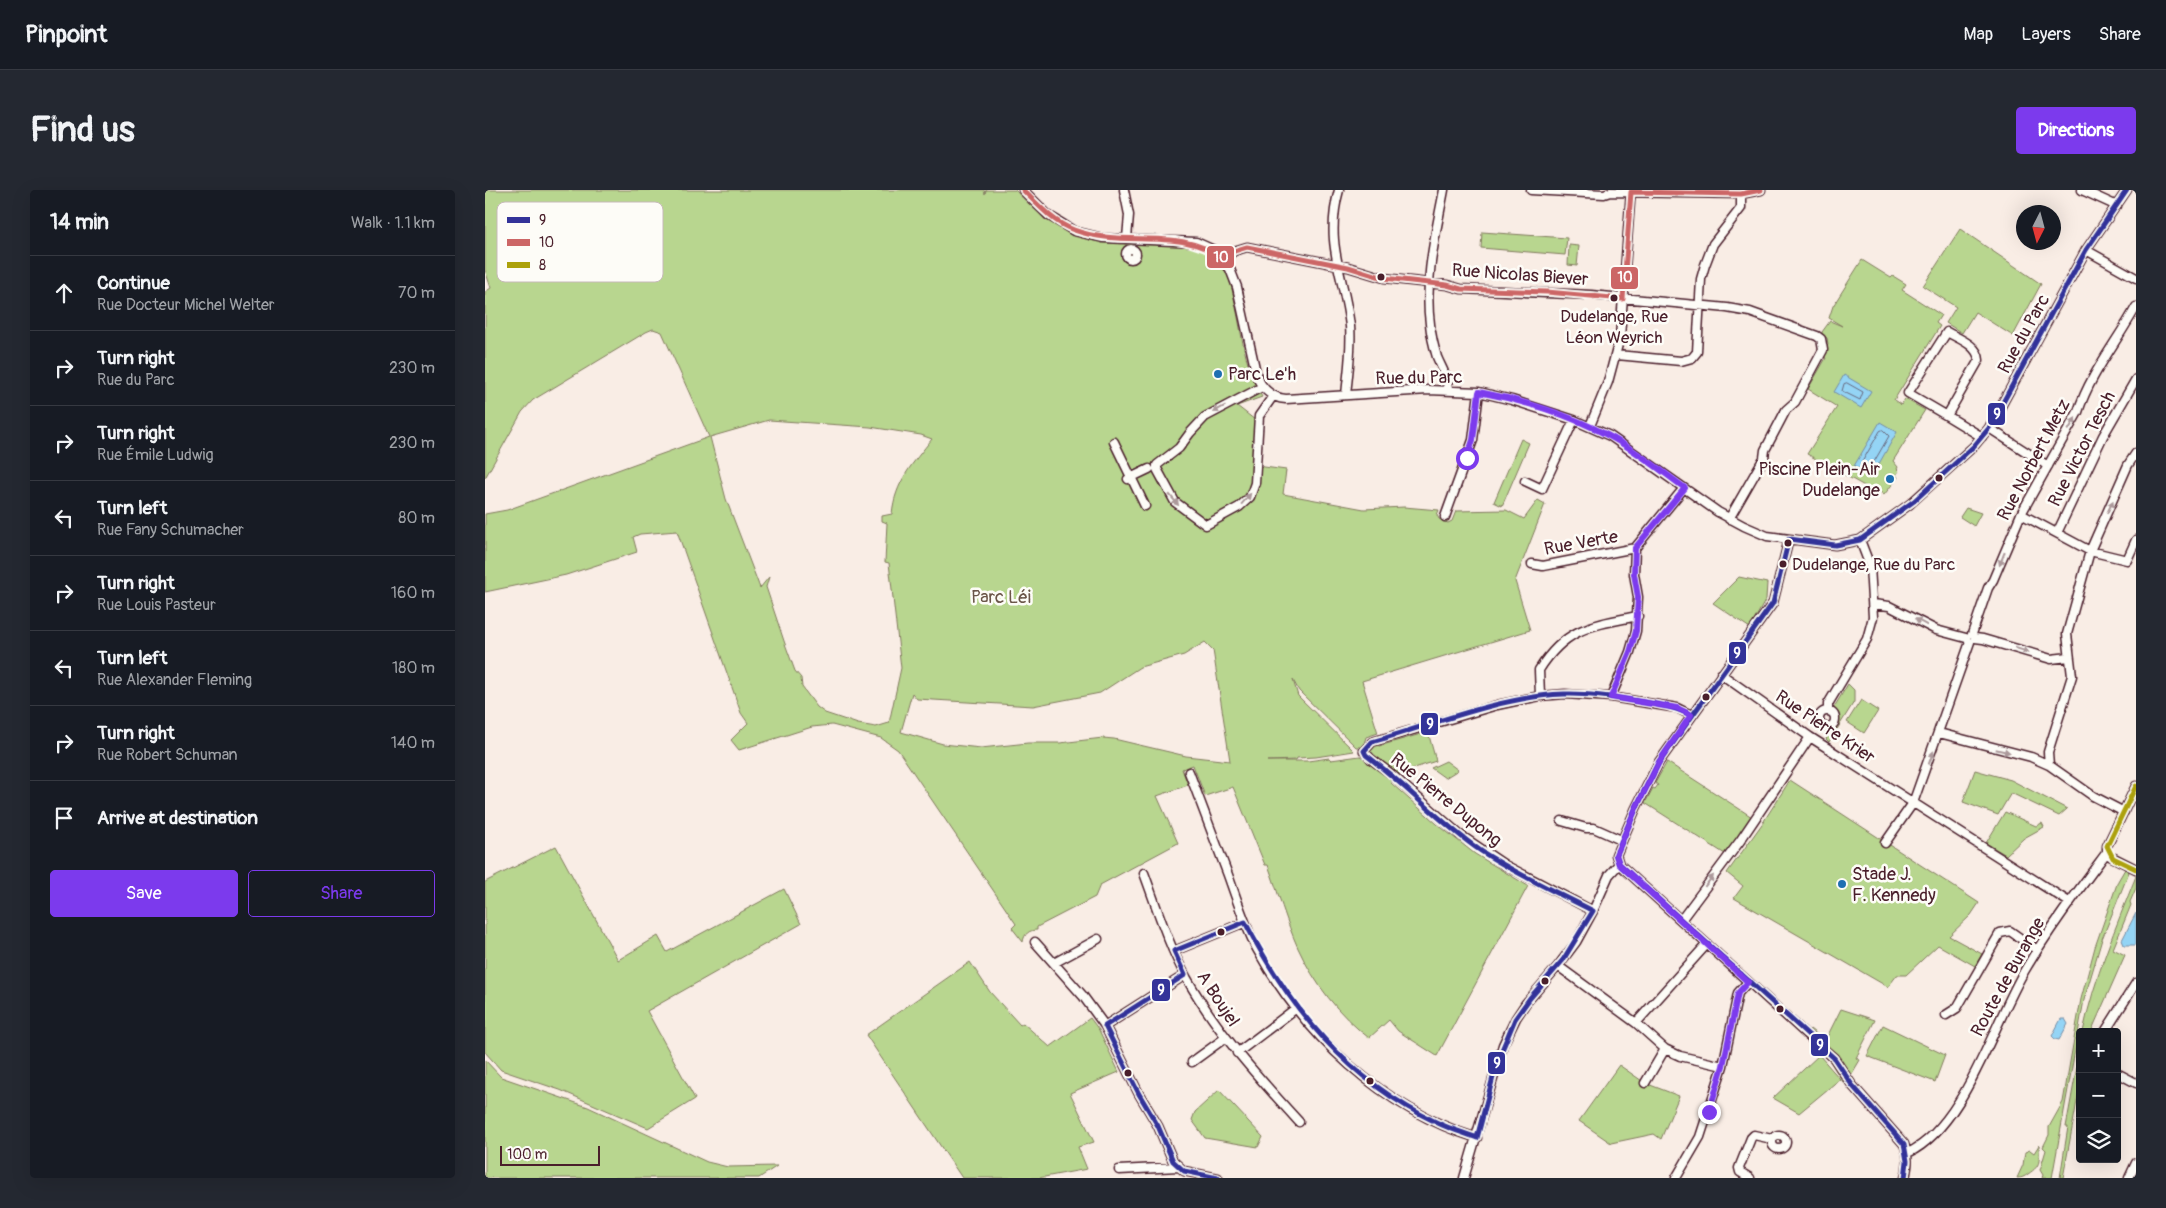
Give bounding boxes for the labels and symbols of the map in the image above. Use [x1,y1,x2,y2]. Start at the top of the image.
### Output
legend [497,202,663,282]
north arrow [2016,205,2061,250]
text: 9 [539,212,546,229]
text: 10 [539,234,554,251]
line badge: 10 [1206,245,1235,269]
text: 10 [1213,249,1229,266]
text: 8 [539,257,546,274]
street label: Rue Nicolas Biever [1451,259,1590,291]
line badge: 10 [1610,266,1639,290]
text: 10 [1617,269,1633,286]
unlabelled marker [1376,272,1386,282]
street label: Rue du Parc [1993,290,2055,378]
marker: Dudelange, Rue Léon Weyrich [1609,293,1619,303]
place label: Dudelange, Rue Léon Weyrich [1560,306,1668,348]
place label: Parc Le'h [1228,363,1296,386]
street label: Rue du Parc [1375,366,1463,390]
marker: Parc Le'h [1212,368,1224,380]
street label: Rue Victor Tesch [2043,388,2121,510]
street label: Rue Norbert Metz [1992,395,2076,525]
line badge: 9 [1987,402,2006,426]
one-way arrow [1212,405,1226,413]
text: 9 [1993,406,2001,423]
one-way arrow [2067,417,2076,430]
route start [1456,447,1479,470]
place label: Piscine Plein-Air Dudelange [1758,458,1881,502]
marker: Piscine Plein-Air Dudelange [1884,473,1896,485]
unlabelled marker [1934,473,1944,483]
one-way arrow [1169,493,1180,506]
one-way arrow [1241,493,1252,506]
one-way arrow [2106,499,2115,514]
street label: Rue Verte [1542,525,1620,561]
unlabelled marker [1783,538,1793,548]
one-way arrow [1997,552,2005,566]
place label: Dudelange, Rue du Parc [1792,554,1956,575]
marker: Dudelange, Rue du Parc [1778,559,1788,569]
park label: Parc Léi [971,586,1031,609]
one-way arrow [1913,618,1928,626]
line badge: 9 [1728,641,1747,665]
text: 9 [1733,645,1741,662]
one-way arrow [2014,646,2029,654]
street label: Rue Pierre Krier [1771,685,1880,769]
unlabelled marker [1701,692,1711,702]
line badge: 9 [1420,712,1439,736]
text: 9 [1426,716,1434,733]
one-way arrow [1995,747,2010,755]
street label: Rue Pierre Dupong [1386,748,1506,852]
one-way arrow [1928,750,1935,765]
place label: Stade J. F. Kennedy [1852,863,1936,907]
one-way arrow [1704,875,1715,888]
marker: Stade J. F. Kennedy [1836,878,1848,890]
street label: Route de Burange [1966,913,2050,1041]
unlabelled marker [1216,927,1226,937]
street label: A Boujel [1192,967,1244,1031]
unlabelled marker [1540,976,1550,986]
line badge: 9 [1151,978,1171,1002]
text: 9 [1157,982,1165,999]
unlabelled marker [1775,1004,1785,1014]
line badge: 9 [1810,1033,1829,1057]
text: 9 [1816,1037,1824,1054]
line badge: 9 [1487,1051,1506,1075]
text: 9 [1493,1055,1501,1072]
unlabelled marker [1123,1068,1133,1078]
unlabelled marker [1365,1076,1375,1086]
route end [1698,1101,1721,1124]
scale bar [500,1143,600,1166]

